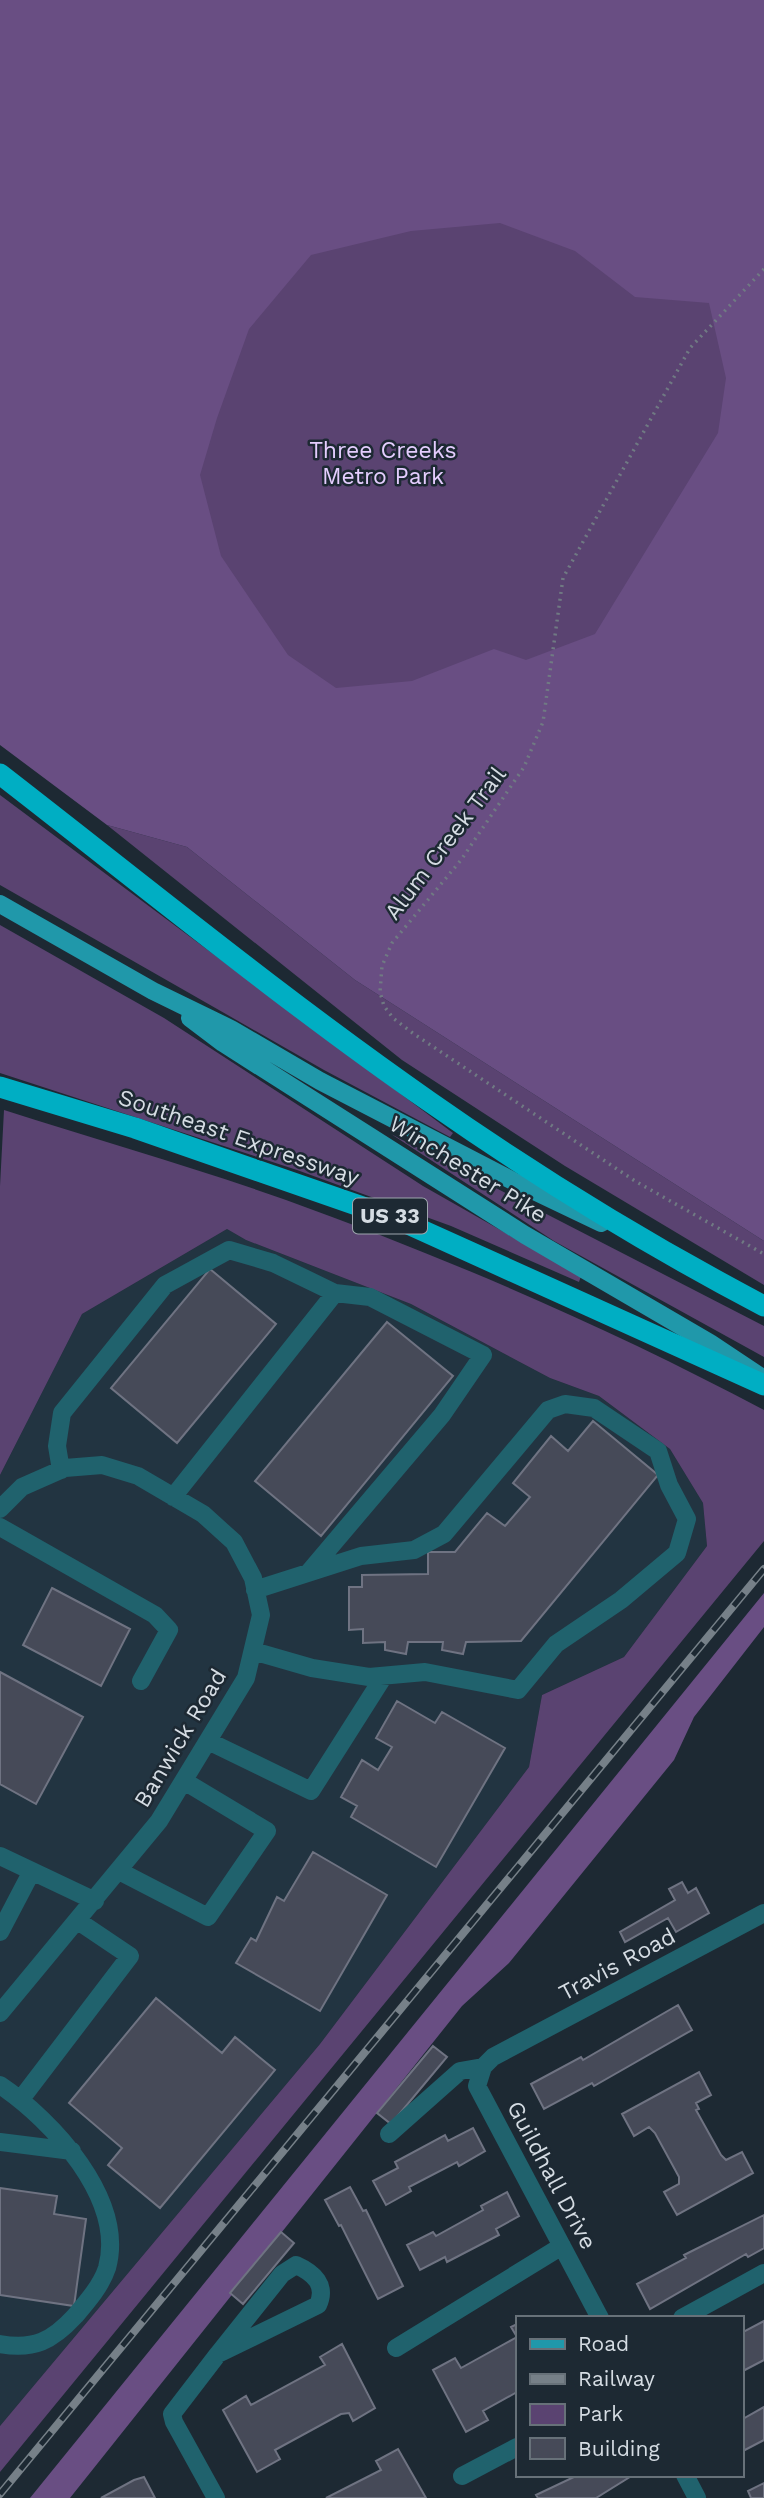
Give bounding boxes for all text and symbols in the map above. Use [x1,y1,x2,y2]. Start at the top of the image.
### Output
park label: Three Creeks Metro Park [309,437,457,490]
street label: Alum Creek Trail [379,761,512,925]
street label: Southeast Expressway [115,1084,363,1191]
street label: Winchester Pike [384,1110,551,1229]
road number: US 33 [353,1198,427,1234]
street label: Banwick Road [128,1664,232,1812]
street label: Travis Road [554,1922,680,2006]
street label: Guildhall Drive [501,2096,602,2254]
legend [516,2316,743,2477]
text: Road [578,2331,629,2356]
text: Railway [578,2366,655,2391]
text: Park [578,2401,623,2426]
text: Building [578,2436,660,2461]

